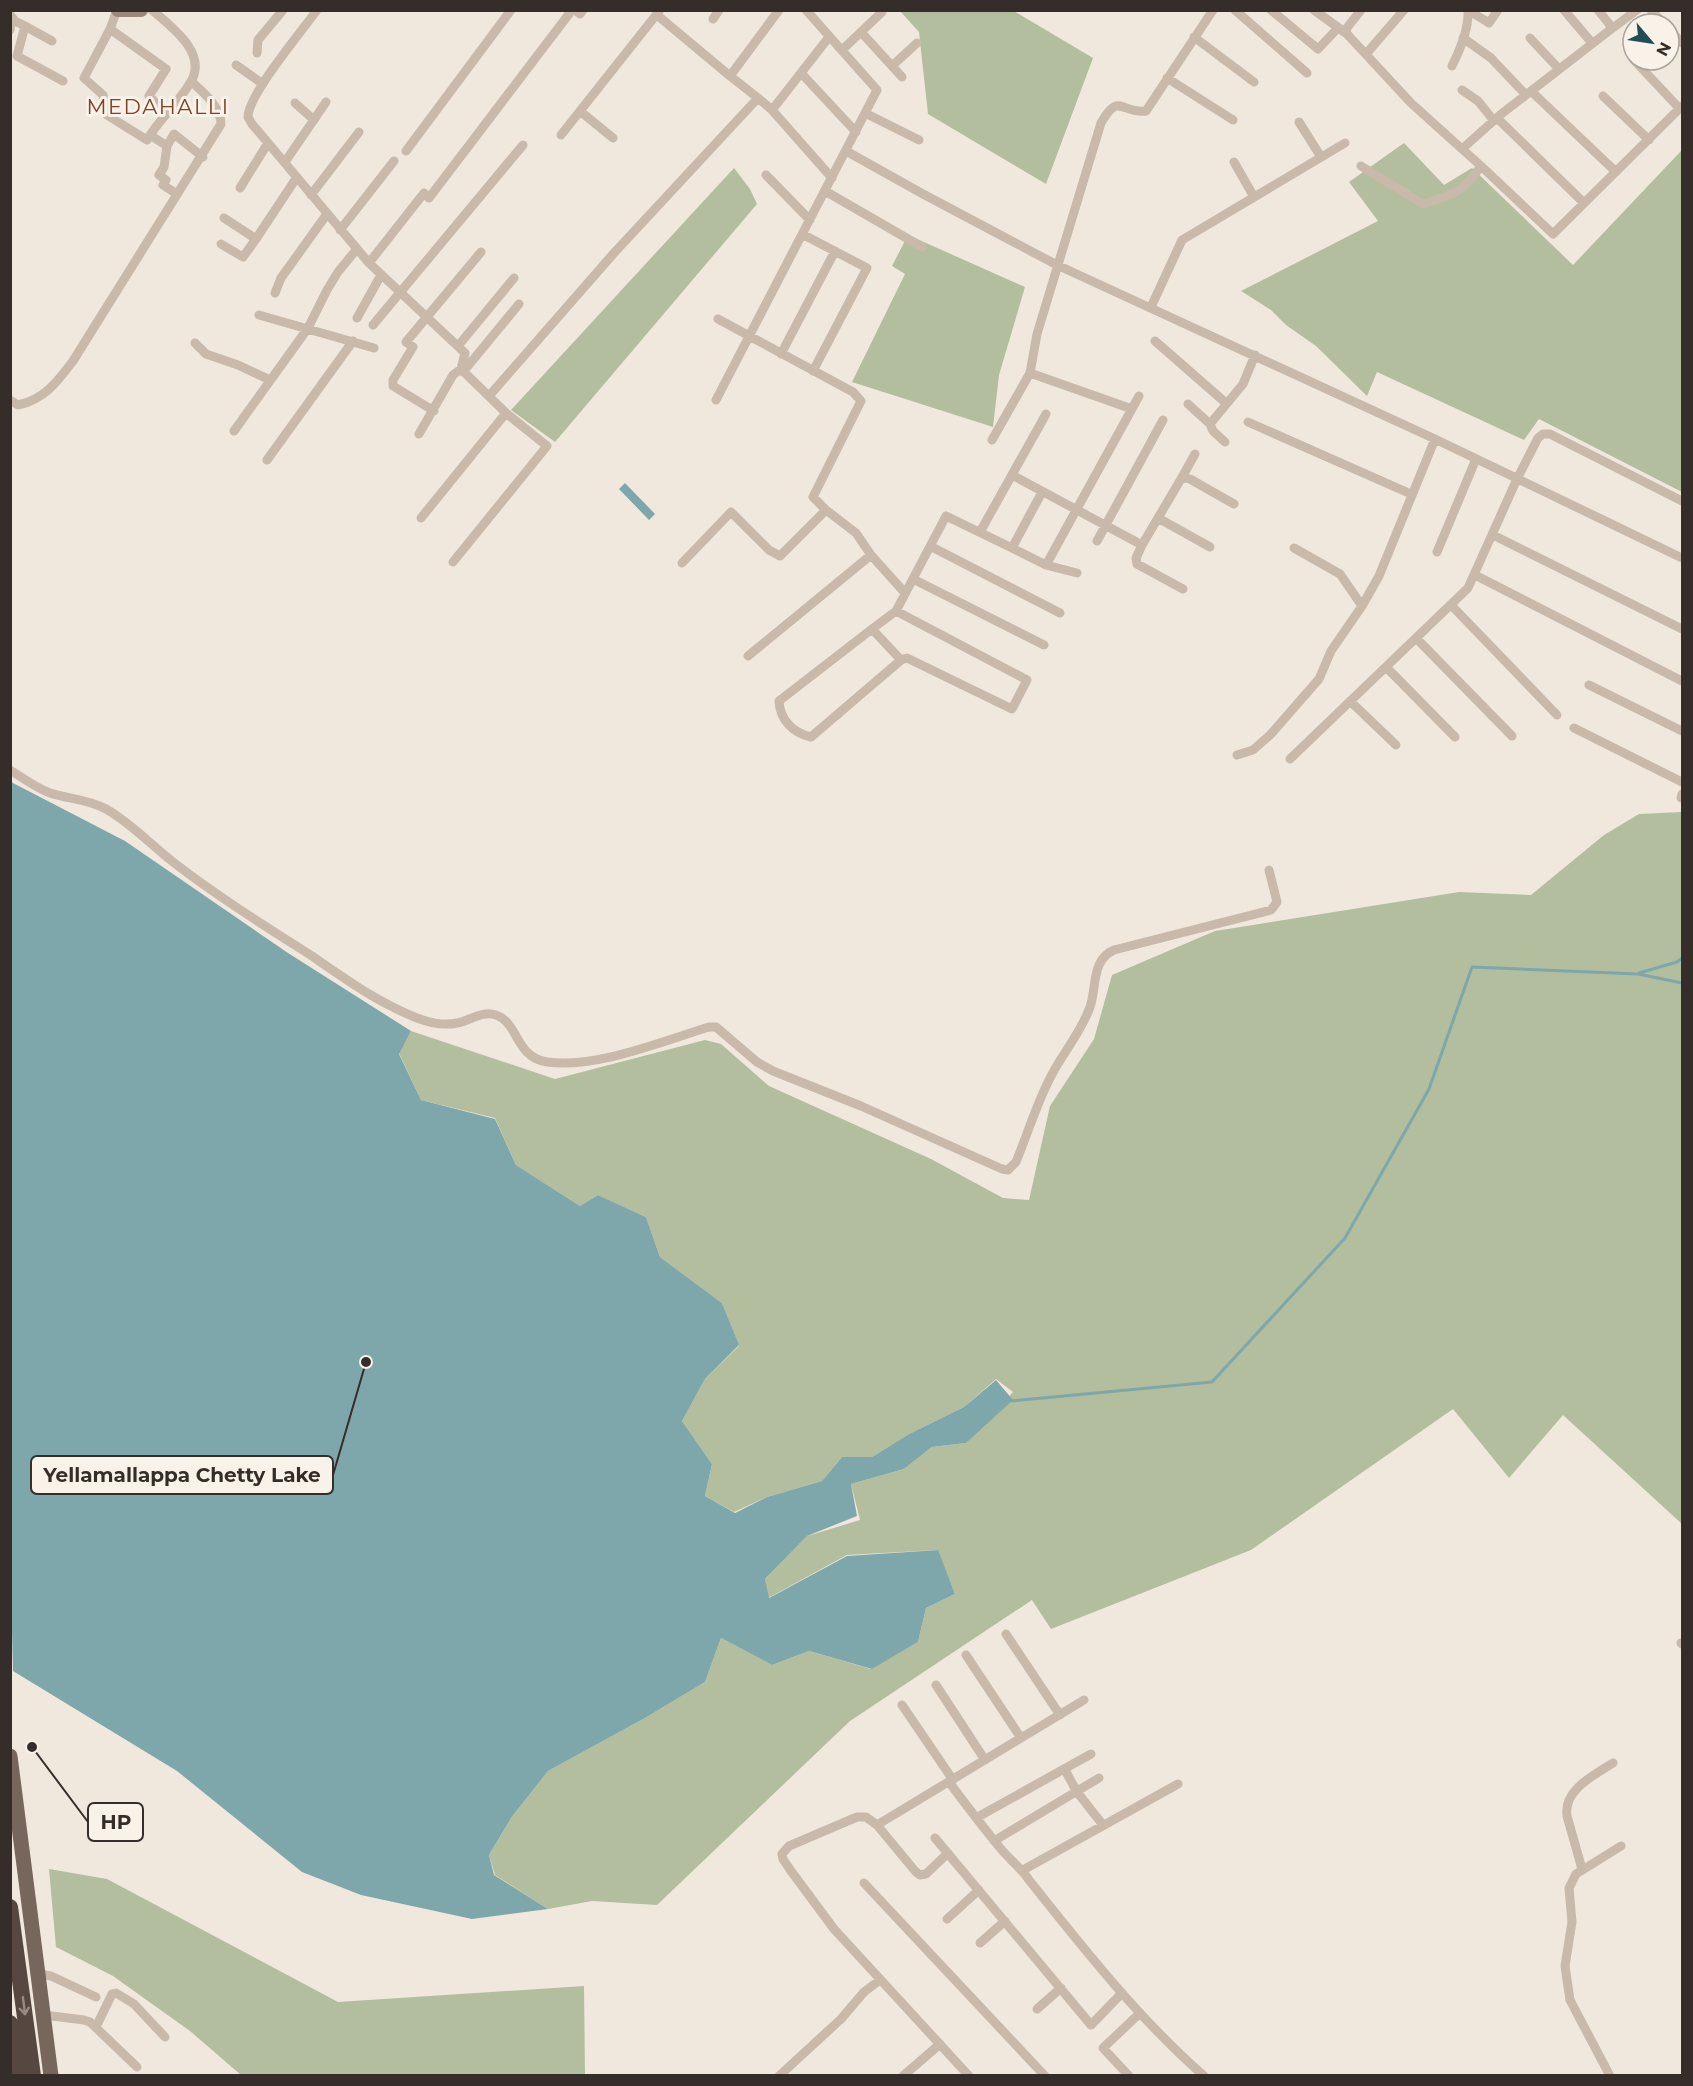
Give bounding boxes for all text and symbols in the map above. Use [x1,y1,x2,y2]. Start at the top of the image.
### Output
north arrow [1621,12,1681,72]
text: N [1652,39,1675,59]
district label: MEDAHALLI [86,94,230,119]
callout: Yellamallappa Chetty Lake [31,1456,333,1494]
text: Yellamallappa Chetty Lake [42,1463,321,1487]
callout: HP [88,1803,143,1841]
text: HP [101,1810,131,1834]
one-way arrow [18,1996,29,2016]

